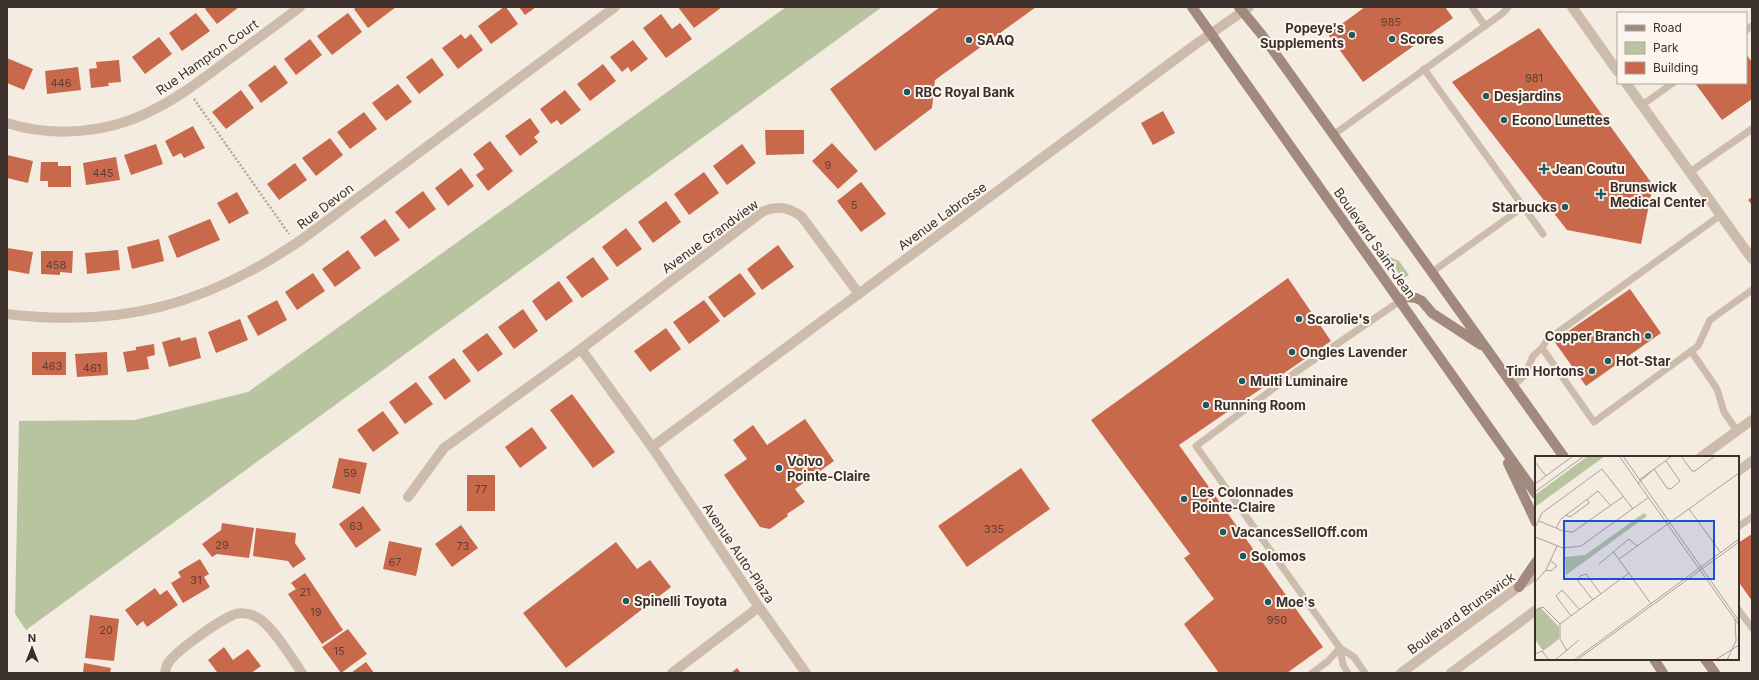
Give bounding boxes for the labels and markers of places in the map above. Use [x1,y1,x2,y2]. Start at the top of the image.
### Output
place label: Popeye's Supplements [1260,20,1344,51]
marker: Popeye's Supplements [1347,30,1357,40]
place label: Scores [1400,31,1444,47]
place label: SAAQ [977,32,1014,48]
marker: Scores [1387,34,1397,44]
marker: SAAQ [964,35,974,45]
place label: RBC Royal Bank [915,84,1015,100]
marker: RBC Royal Bank [902,87,912,97]
place label: Desjardins [1494,88,1562,104]
marker: Desjardins [1481,91,1491,101]
place label: Econo Lunettes [1512,112,1610,128]
marker: Econo Lunettes [1499,115,1509,125]
place label: Jean Coutu [1552,161,1625,177]
marker: Jean Coutu [1539,164,1549,174]
place label: Brunswick Medical Center [1610,179,1707,210]
marker: Brunswick Medical Center [1595,188,1607,200]
place label: Starbucks [1492,199,1557,215]
marker: Starbucks [1560,202,1570,212]
place label: Scarolie's [1307,311,1370,327]
marker: Scarolie's [1294,314,1304,324]
place label: Copper Branch [1545,328,1640,344]
marker: Copper Branch [1643,331,1653,341]
place label: Ongles Lavender [1300,344,1408,360]
marker: Ongles Lavender [1287,347,1297,357]
place label: Hot-Star [1616,353,1671,369]
marker: Hot-Star [1603,356,1613,366]
place label: Tim Hortons [1506,363,1584,379]
marker: Tim Hortons [1587,366,1597,376]
place label: Multi Luminaire [1250,373,1348,389]
marker: Multi Luminaire [1237,376,1247,386]
place label: Running Room [1214,397,1306,413]
marker: Running Room [1201,400,1211,410]
place label: Volvo Pointe-Claire [787,453,871,484]
marker: Volvo Pointe-Claire [774,463,784,473]
place label: Les Colonnades Pointe-Claire [1192,484,1294,515]
marker: Les Colonnades Pointe-Claire [1179,494,1189,504]
place label: VacancesSellOff.com [1231,524,1368,540]
marker: VacancesSellOff.com [1218,527,1228,537]
place label: Solomos [1251,548,1306,564]
marker: Solomos [1238,551,1248,561]
place label: Spinelli Toyota [634,593,727,609]
place label: Moe's [1276,594,1315,610]
marker: Spinelli Toyota [621,596,631,606]
marker: Moe's [1263,597,1273,607]

